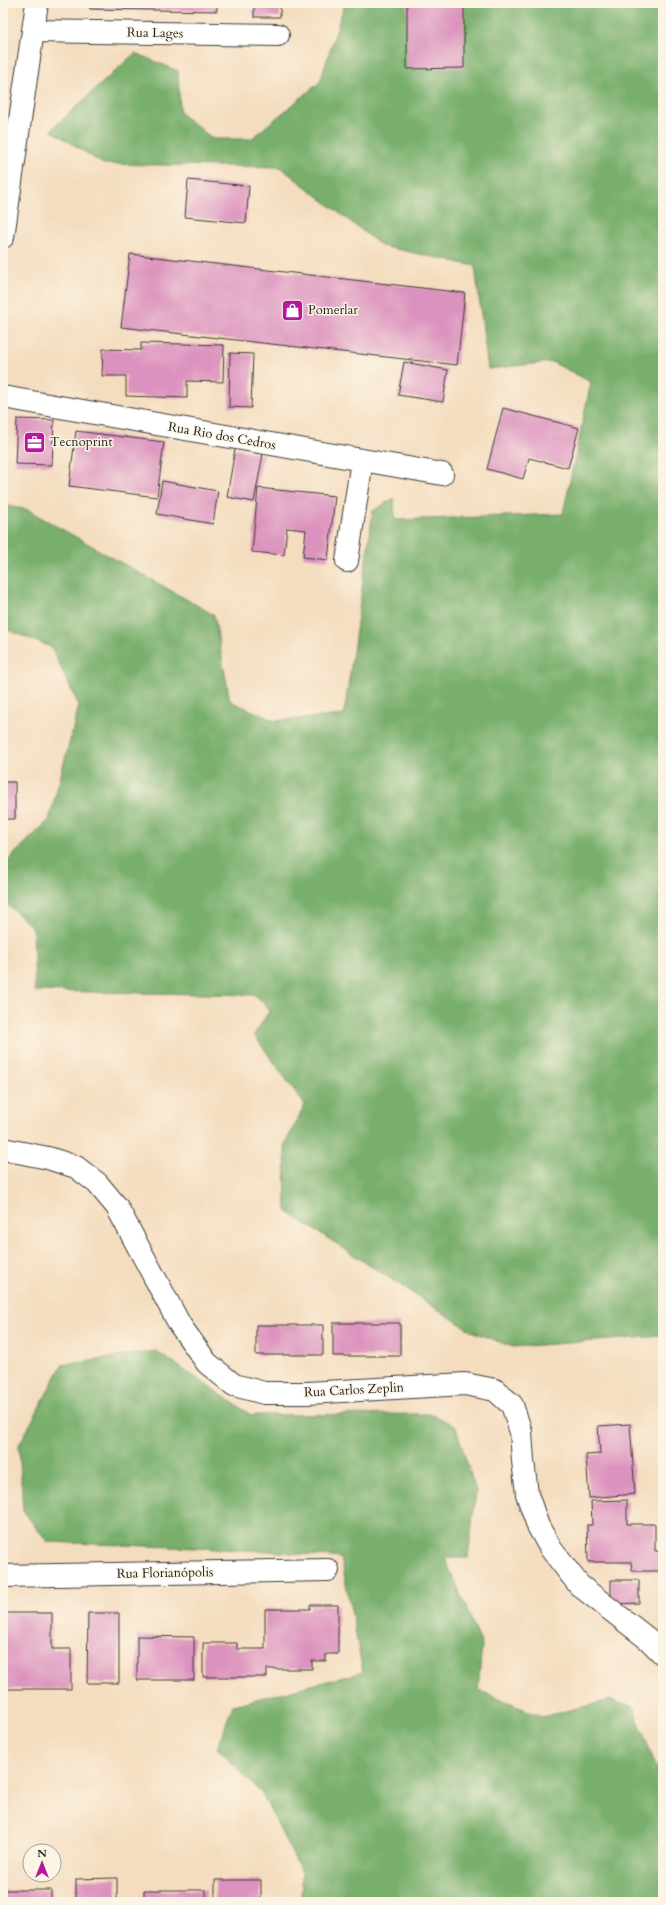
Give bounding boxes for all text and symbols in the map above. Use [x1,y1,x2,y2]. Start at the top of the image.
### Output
street label: Rua Lages [127,24,183,42]
shop icon: Pomerlar [280,297,306,323]
place label: Pomerlar [308,301,358,319]
street label: Rua Rio dos Cedros [167,418,277,454]
office icon: Tecnoprint [22,429,48,455]
place label: Tecnoprint [50,433,113,451]
street label: Rua Carlos Zeplin [304,1378,405,1402]
street label: Rua Florianópolis [117,1563,213,1583]
north arrow [22,1843,62,1883]
text: N [37,1846,47,1861]

